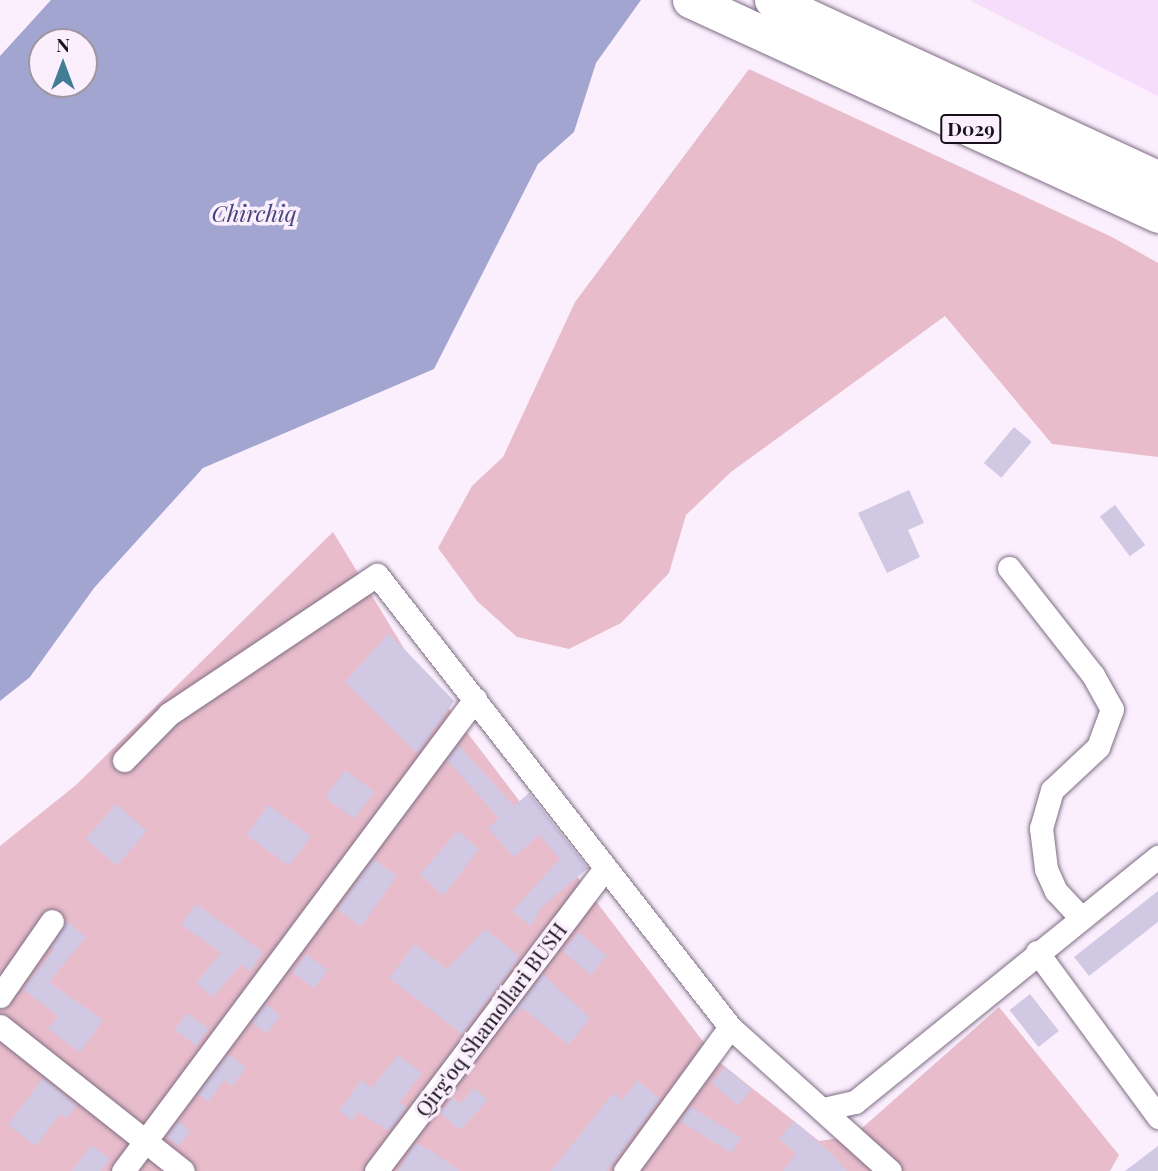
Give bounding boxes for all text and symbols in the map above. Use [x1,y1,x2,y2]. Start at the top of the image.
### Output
north arrow [28,28,98,98]
text: N [56,31,70,57]
road number: D029 [940,113,1002,144]
water label: Chirchiq [212,199,296,227]
street label: Qirg'oq Shamollari BUSH [409,917,571,1121]

